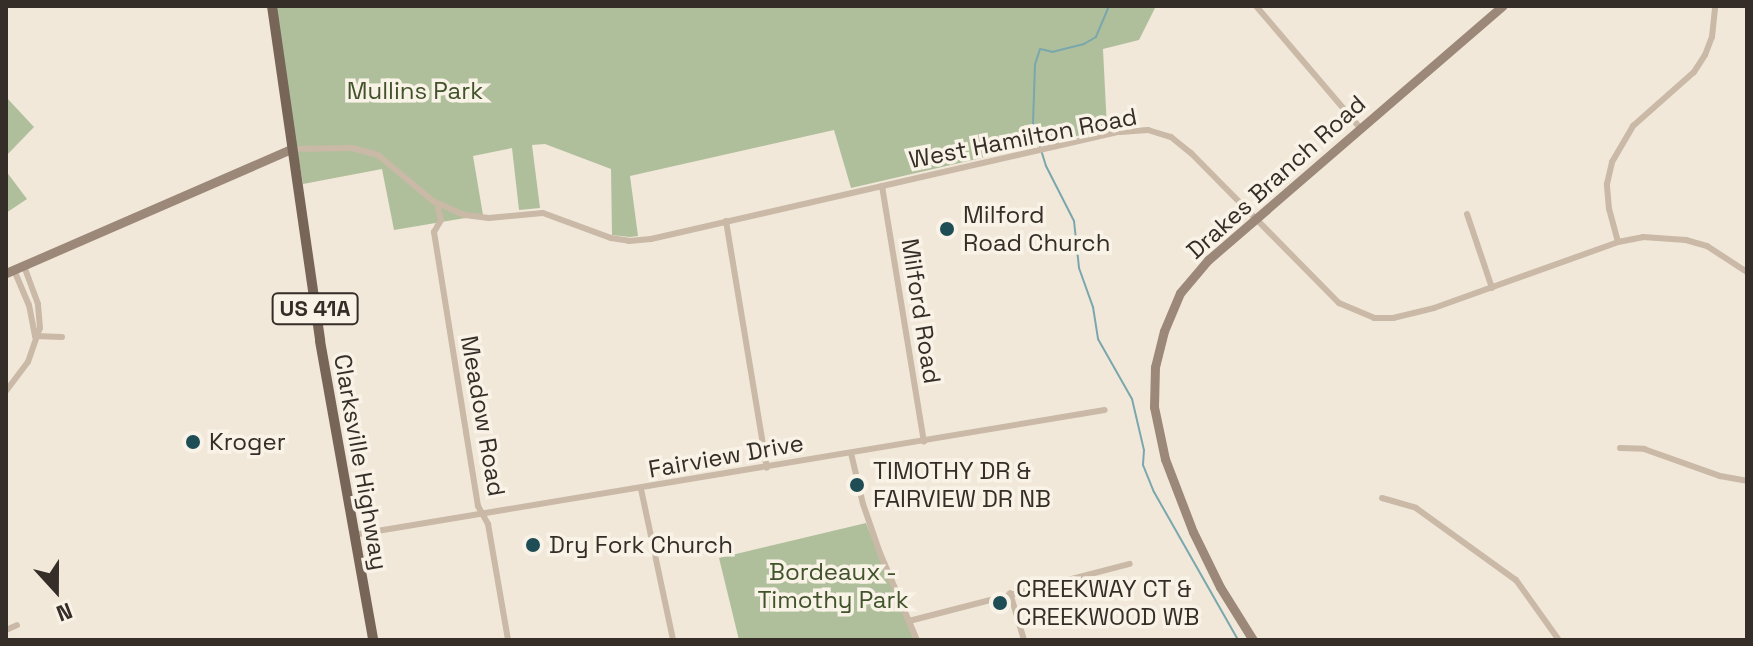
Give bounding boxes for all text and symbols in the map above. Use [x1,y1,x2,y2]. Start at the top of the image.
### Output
park label: Mullins Park [347,77,483,105]
street label: Drakes Branch Road [1181,89,1371,265]
street label: West Hamilton Road [907,102,1139,174]
place label: Milford Road Church [963,201,1110,257]
marker: Milford Road Church [938,220,956,238]
street label: Milford Road [895,236,947,386]
road number: US 41A [271,291,359,327]
street label: Meadow Road [455,333,511,499]
street label: Clarksville Highway [328,352,394,572]
place label: Kroger [209,428,286,456]
street label: Fairview Drive [646,428,806,484]
marker: Kroger [184,433,202,451]
place label: TIMOTHY DR & FAIRVIEW DR NB [873,457,1051,513]
marker: TIMOTHY DR & FAIRVIEW DR NB [848,476,866,494]
place label: Dry Fork Church [549,531,733,559]
marker: Dry Fork Church [524,536,542,554]
north arrow [16,550,96,630]
park label: Bordeaux - Timothy Park [757,558,909,614]
place label: CREEKWAY CT & CREEKWOOD WB [1016,575,1199,631]
marker: CREEKWAY CT & CREEKWOOD WB [991,594,1009,612]
text: N [53,597,77,628]

